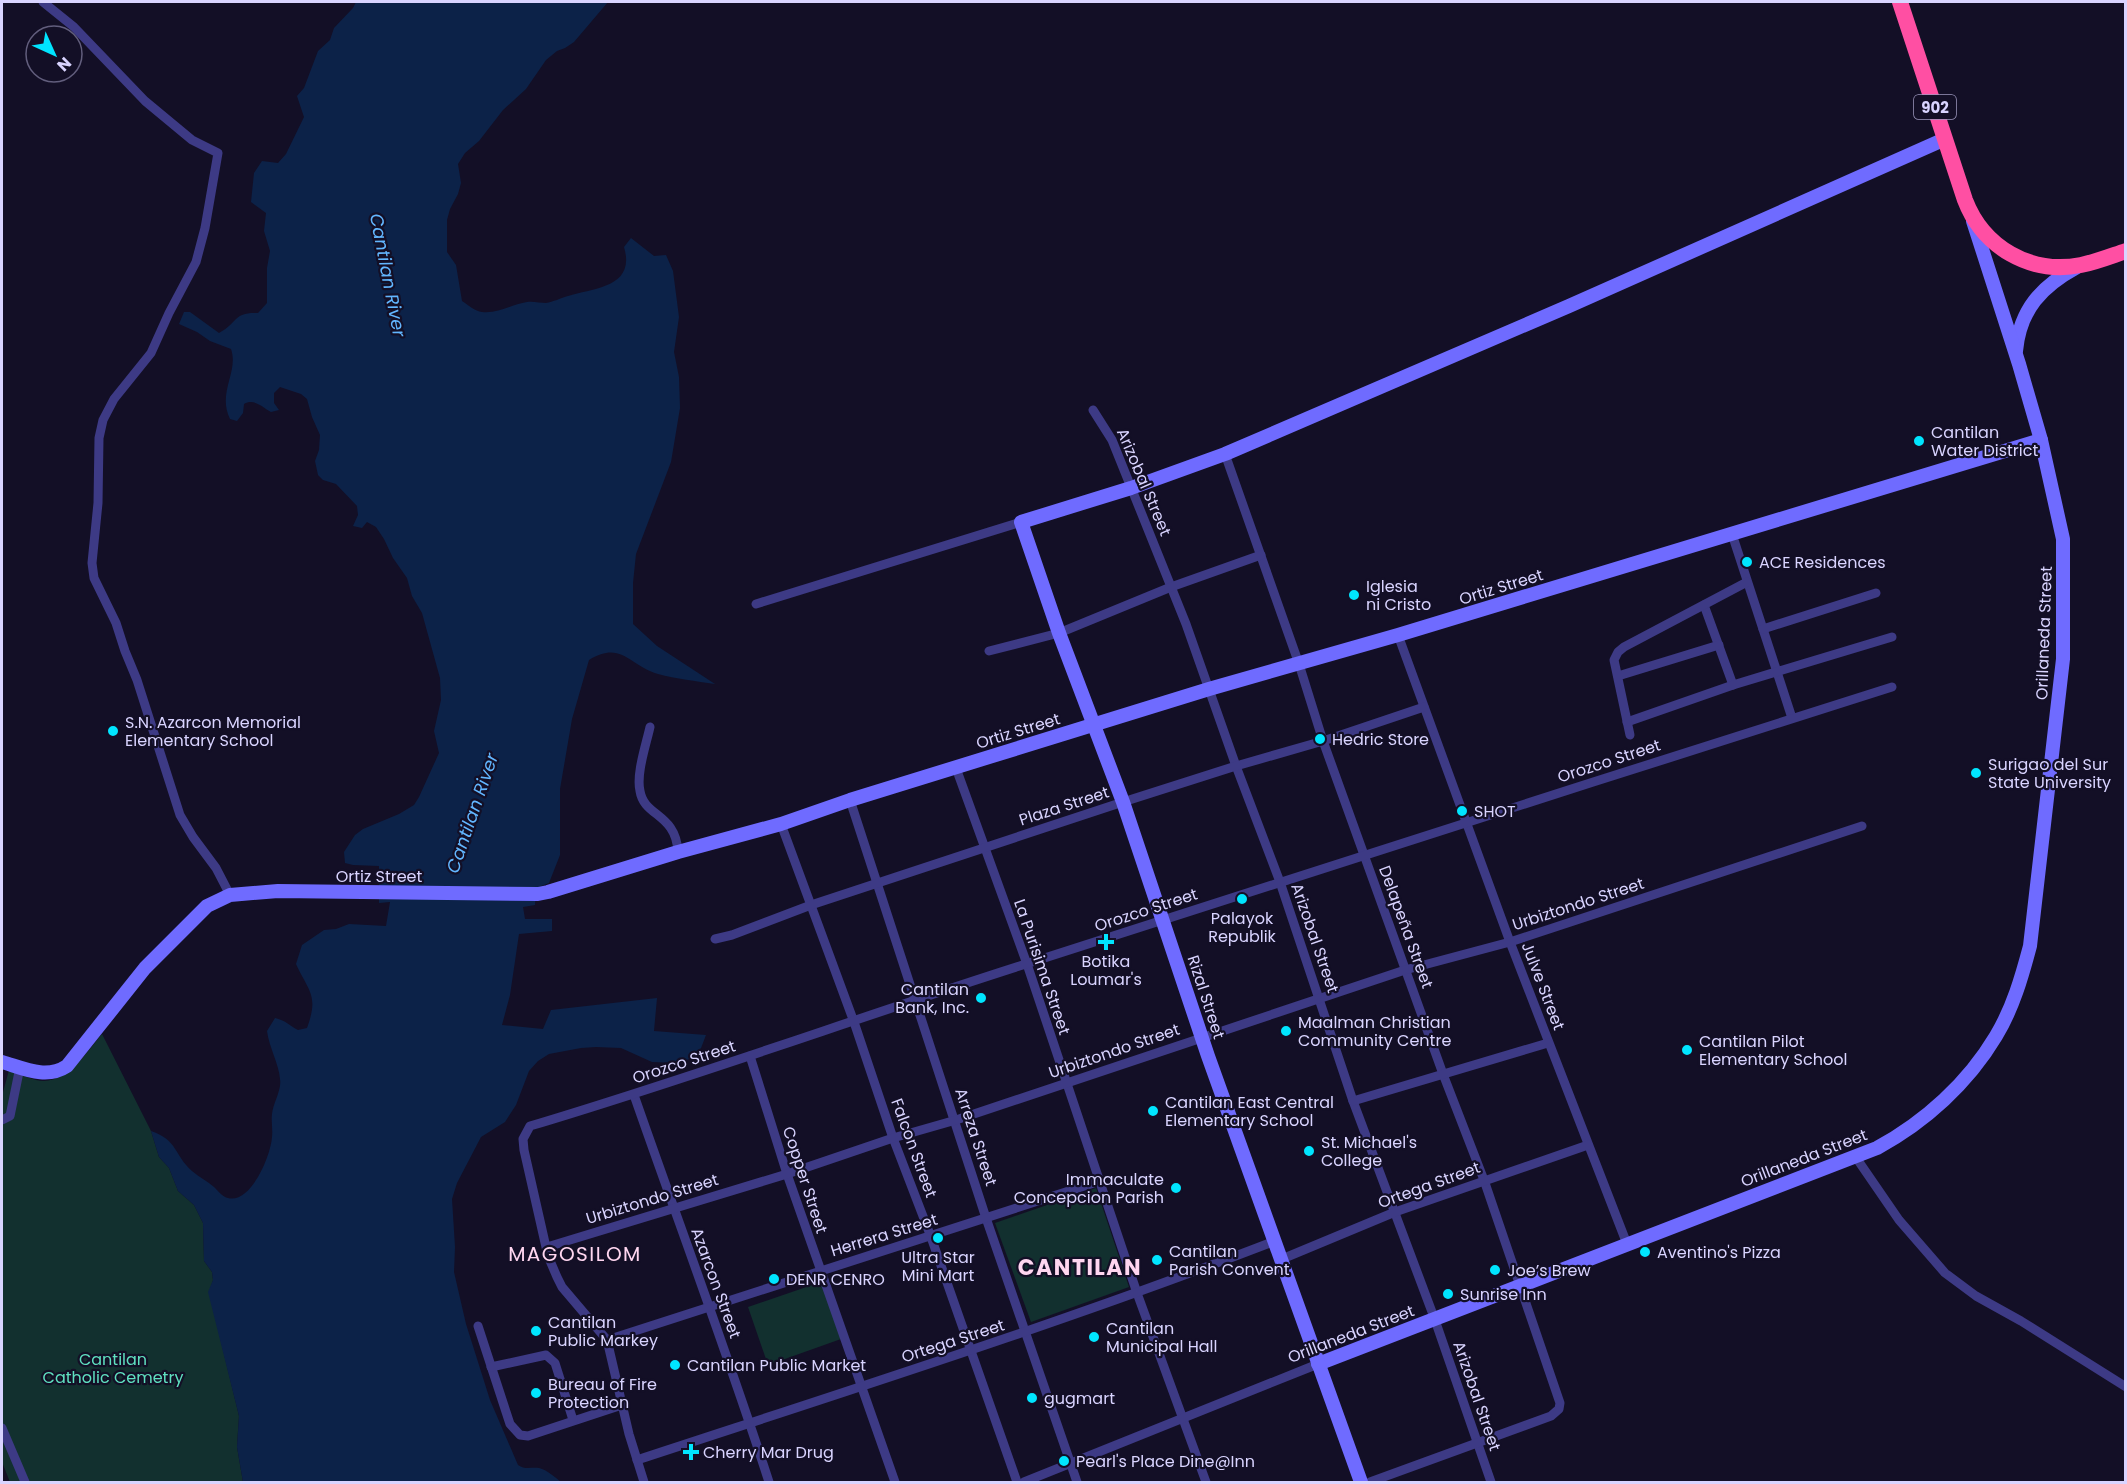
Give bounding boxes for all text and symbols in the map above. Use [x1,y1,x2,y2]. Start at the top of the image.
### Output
north arrow [24,24,84,84]
text: N [52,52,77,77]
road number: 902 [1914,95,1956,119]
water label: Cantilan River [364,211,412,340]
place label: Cantilan Water District [1931,421,2038,462]
street label: Arizobal Street [1111,425,1177,540]
marker: Cantilan Water District [1912,434,1926,448]
place label: ACE Residences [1759,551,1886,574]
marker: ACE Residences [1740,555,1754,569]
street label: Ortiz Street [1456,563,1546,611]
street label: Orillaneda Street [2030,565,2058,700]
place label: Iglesia ni Cristo [1366,575,1431,616]
marker: Iglesia ni Cristo [1347,588,1361,602]
street label: Ortiz Street [973,707,1063,755]
place label: S.N. Azarcon Memorial Elementary School [125,711,301,752]
marker: S.N. Azarcon Memorial Elementary School [106,724,120,738]
place label: Hedric Store [1332,728,1429,751]
marker: Hedric Store [1313,732,1327,746]
street label: Orozco Street [1554,733,1664,788]
water label: Cantilan River [440,748,505,876]
place label: Surigao del Sur State University [1988,753,2111,794]
marker: Surigao del Sur State University [1969,766,1983,780]
street label: Plaza Street [1016,781,1112,831]
place label: SHOT [1474,800,1516,823]
marker: SHOT [1455,804,1469,818]
street label: Delapeña Street [1373,863,1439,992]
street label: Ortiz Street [336,865,423,888]
street label: Urbiztondo Street [1509,872,1647,936]
street label: Arizobal Street [1285,880,1345,996]
street label: Orozco Street [1091,882,1201,937]
marker: Palayok Republik [1235,892,1249,906]
street label: La Purisima Street [1008,896,1076,1038]
place label: Palayok Republik [1208,907,1277,948]
marker: Botika Loumar's [1099,935,1113,949]
street label: Julve Street [1516,939,1570,1034]
place label: Botika Loumar's [1070,950,1142,991]
street label: Rizal Street [1182,952,1230,1042]
place label: Cantilan Bank, Inc. [895,978,969,1019]
marker: Cantilan Bank, Inc. [974,991,988,1005]
place label: Maalman Christian Community Centre [1298,1011,1451,1052]
street label: Urbiztondo Street [1045,1018,1183,1084]
marker: Maalman Christian Community Centre [1279,1024,1293,1038]
place label: Cantilan Pilot Elementary School [1699,1030,1847,1071]
street label: Orozco Street [629,1034,739,1089]
marker: Cantilan Pilot Elementary School [1680,1043,1694,1057]
street label: Arreza Street [949,1085,1003,1189]
place label: Cantilan East Central Elementary School [1165,1091,1334,1132]
street label: Falcon Street [885,1095,943,1201]
marker: Cantilan East Central Elementary School [1146,1104,1160,1118]
street label: Orillaneda Street [1737,1123,1871,1193]
street label: Copper Street [777,1124,833,1237]
place label: St. Michael's College [1321,1131,1417,1172]
marker: St. Michael's College [1302,1144,1316,1158]
street label: Ortega Street [1375,1156,1483,1214]
street label: Urbiztondo Street [583,1168,721,1230]
place label: Immaculate Concepcion Parish [1014,1168,1164,1209]
marker: Immaculate Concepcion Parish [1169,1181,1183,1195]
street label: Herrera Street [828,1208,940,1262]
street label: Azarcon Street [685,1224,747,1342]
marker: Ultra Star Mini Mart [931,1231,945,1245]
district label: MAGOSILOM [508,1240,642,1268]
place label: Cantilan Parish Convent [1169,1240,1290,1281]
place label: Aventino's Pizza [1657,1241,1781,1264]
marker: Aventino's Pizza [1638,1245,1652,1259]
place label: Ultra Star Mini Mart [901,1246,975,1287]
district label: CANTILAN [1018,1252,1142,1283]
marker: Cantilan Parish Convent [1150,1253,1164,1267]
place label: Joe’s Brew [1507,1259,1591,1282]
marker: Joe’s Brew [1488,1263,1502,1277]
place label: DENR CENRO [786,1268,885,1291]
marker: DENR CENRO [767,1272,781,1286]
place label: Sunrise Inn [1460,1283,1547,1306]
marker: Sunrise Inn [1441,1287,1455,1301]
street label: Orillaneda Street [1284,1299,1418,1369]
place label: Cantilan Public Markey [548,1311,658,1352]
street label: Ortega Street [899,1313,1008,1368]
place label: Cantilan Municipal Hall [1106,1317,1217,1358]
marker: Cantilan Public Markey [529,1324,543,1338]
marker: Cantilan Municipal Hall [1087,1330,1101,1344]
street label: Arizobal Street [1447,1338,1507,1454]
park label: Cantilan Catholic Cemetry [43,1348,183,1389]
place label: Cantilan Public Market [687,1354,866,1377]
marker: Cantilan Public Market [668,1358,682,1372]
place label: Bureau of Fire Protection [548,1373,657,1414]
marker: Bureau of Fire Protection [529,1386,543,1400]
place label: gugmart [1044,1387,1115,1410]
marker: gugmart [1025,1391,1039,1405]
place label: Cherry Mar Drug [703,1441,834,1464]
marker: Cherry Mar Drug [684,1445,698,1459]
place label: Pearl's Place Dine@Inn [1076,1450,1255,1473]
marker: Pearl's Place Dine@Inn [1057,1454,1071,1468]

